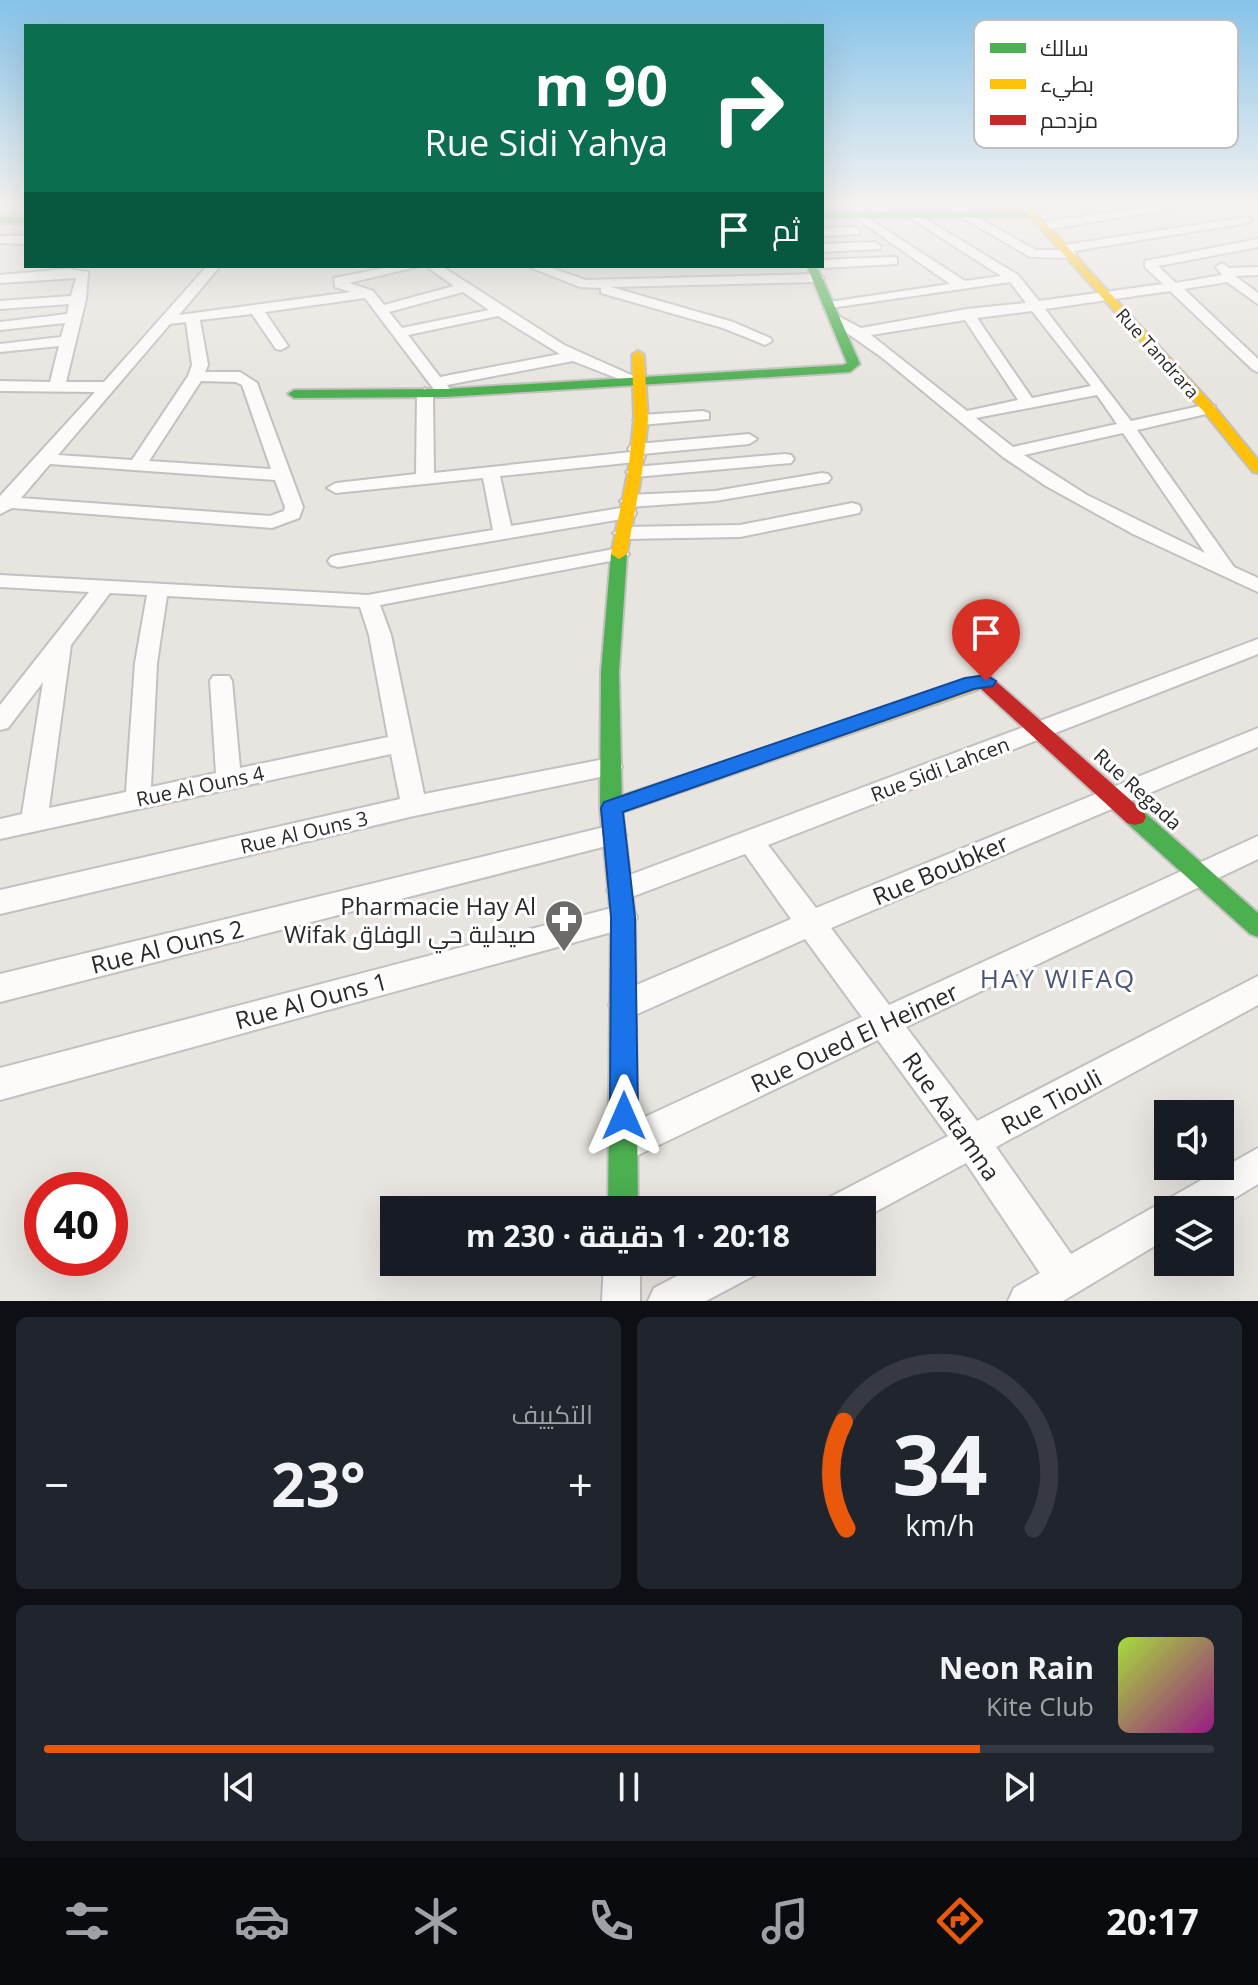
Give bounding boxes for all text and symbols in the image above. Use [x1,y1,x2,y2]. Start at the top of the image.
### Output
legend [974,20,1238,148]
text: سالك [1040,32,1089,62]
text: 90 m [534,46,668,122]
icon: right [696,56,800,160]
text: بطيء [1040,68,1094,101]
text: مزدحم [1040,104,1098,136]
text: Rue Sidi Yahya [425,118,668,167]
icon: arrive [712,208,756,252]
text: ثم [772,209,800,250]
street label: Rue Tandrara [1111,303,1205,403]
pin [952,599,1020,681]
icon: arrive [964,611,1008,655]
street label: Rue Sidi Lahcen [867,730,1013,808]
street label: Rue Regada [1088,742,1188,836]
street label: Rue Al Ouns 4 [134,759,267,813]
street label: Rue Al Ouns 3 [238,804,370,860]
street label: Rue Boubker [867,826,1013,912]
place label: Pharmacie Hay Al Wifak صيدلية حي الوفاق [284,889,536,954]
pharmacy icon: Pharmacie Hay Al Wifak صيدلية حي الوفاق [543,898,585,953]
street label: Rue Al Ouns 2 [87,911,247,981]
district label: HAY WIFAQ [980,960,1136,996]
street label: Rue Al Ouns 1 [231,964,391,1036]
street label: Rue Oued El Heimer [745,974,963,1100]
street label: Rue Aatamna [895,1045,1009,1187]
street label: Rue Tiouli [995,1061,1107,1141]
position arrow [582,1074,666,1158]
map controls [1154,1100,1234,1276]
button: sound [1154,1100,1234,1180]
speed limit sign: 40 [24,1172,128,1276]
button: layers [1154,1196,1234,1276]
text: 20:18 · 1 دقيقة · 230 m [466,1215,790,1256]
text: التكييف [511,1396,593,1432]
text: 34 [892,1406,987,1519]
text: 23° [271,1443,366,1525]
text: − [44,1454,69,1514]
text: + [568,1454,593,1514]
text: km/h [905,1505,974,1544]
text: Neon Rain [939,1647,1094,1688]
text: Kite Club [986,1688,1094,1724]
icon: previous [217,1765,261,1809]
icon: pause [607,1765,651,1809]
icon: next [997,1765,1041,1809]
icon: filters [59,1893,115,1949]
icon: car [234,1893,290,1949]
icon: climate [408,1893,464,1949]
icon: phone [583,1893,639,1949]
icon: music [757,1893,813,1949]
icon: directions [932,1893,988,1949]
text: 20:17 [1106,1897,1199,1946]

